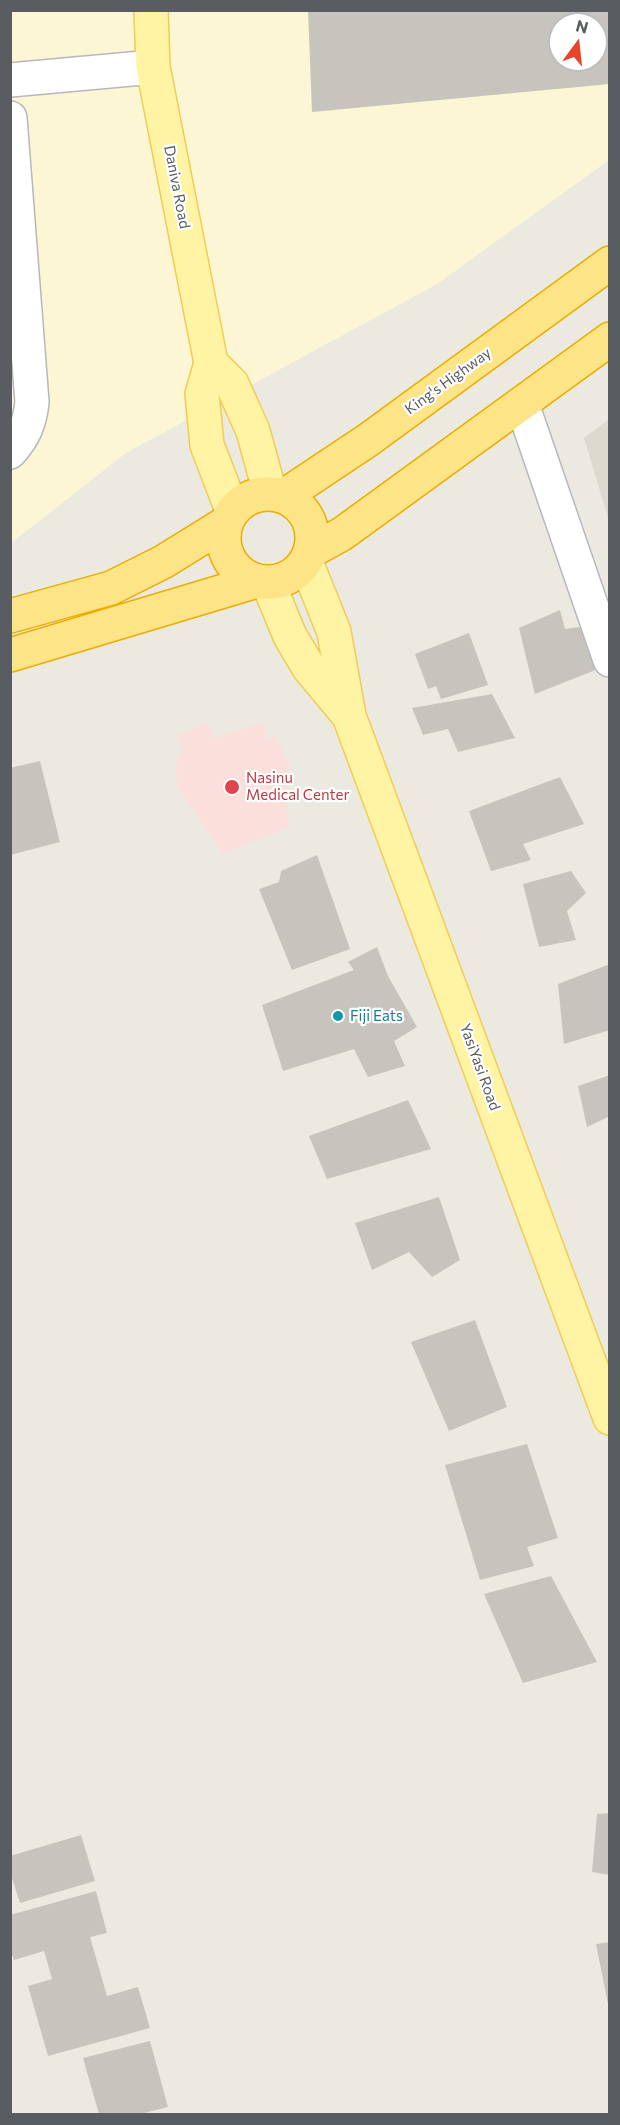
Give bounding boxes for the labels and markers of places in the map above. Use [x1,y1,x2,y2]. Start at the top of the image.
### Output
place label: Nasinu Medical Center [246,769,349,804]
marker: Nasinu Medical Center [223,778,241,796]
place label: Fiji Eats [350,1007,403,1025]
marker: Fiji Eats [331,1009,345,1023]

